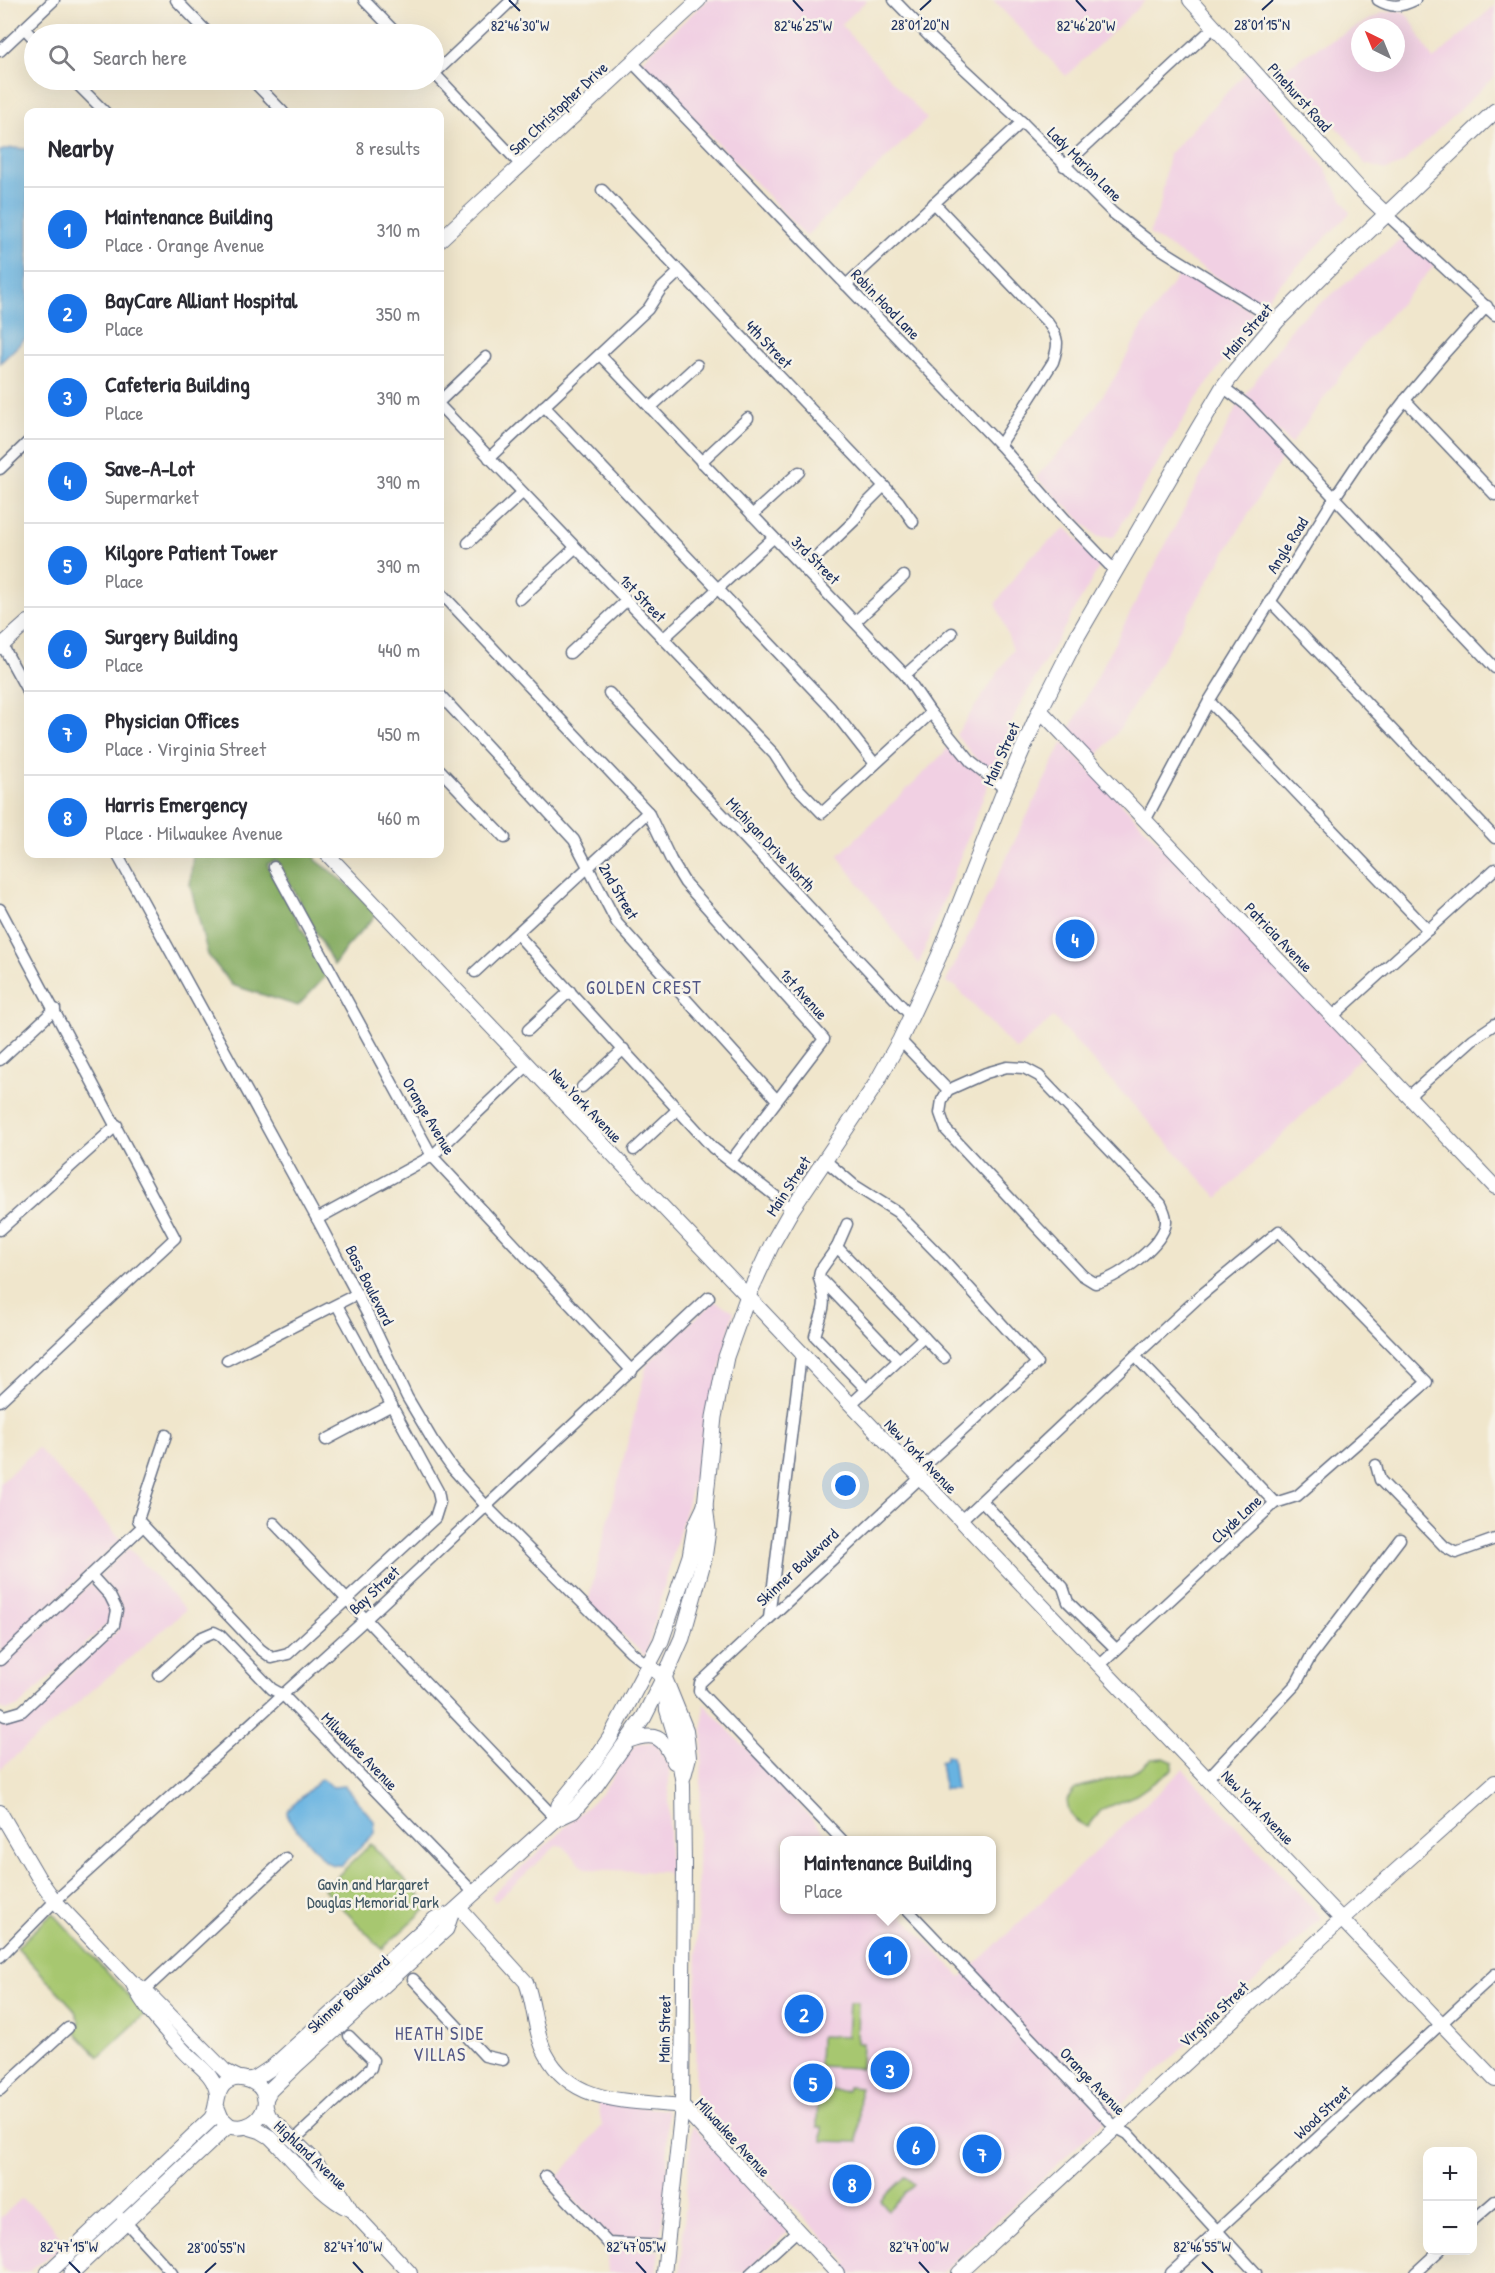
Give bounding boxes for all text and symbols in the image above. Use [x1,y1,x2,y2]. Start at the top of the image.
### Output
text: 28°01'20"N [891,14,949,35]
text: 28°01'15"N [1234,14,1290,35]
text: 82°46'30"W [491,15,550,36]
text: 82°46'25"W [774,15,833,36]
text: 82°46'20"W [1057,15,1116,36]
north arrow [1351,18,1405,72]
search box [24,24,444,90]
icon: search [45,41,78,74]
text: Search here [93,42,187,72]
street label: San Christopher Drive [504,56,613,160]
street label: Pinehurst Road [1263,58,1337,136]
street label: Lady Marion Lane [1043,122,1128,207]
text: Nearby [48,130,114,165]
text: 8 results [355,134,420,161]
text: Maintenance Building [105,201,273,231]
text: 1 [64,216,71,243]
text: 310 m [377,216,420,243]
text: Place · Orange Avenue [105,231,265,258]
street label: Robin Hood Lane [847,264,926,345]
text: BayCare Alliant Hospital [105,285,297,315]
street label: Main Street [1217,298,1278,364]
text: 2 [63,300,72,327]
text: 350 m [375,300,420,327]
text: Place [105,315,144,342]
street label: 4th Street [741,315,798,373]
text: Cafeteria Building [105,369,250,399]
text: 3 [63,384,72,411]
text: 390 m [377,384,420,411]
text: Place [105,399,144,426]
text: Save-A-Lot [105,453,194,483]
text: 4 [64,468,71,495]
text: 390 m [377,468,420,495]
text: Supermarket [105,483,199,510]
street label: Angle Road [1261,513,1313,577]
street label: 3rd Street [787,531,846,590]
text: Kilgore Patient Tower [105,537,278,567]
text: 5 [63,552,72,579]
text: 390 m [377,552,420,579]
text: Place [105,567,144,594]
street label: 1st Street [615,569,672,627]
text: Surgery Building [105,621,238,651]
text: 6 [64,636,71,663]
text: 440 m [378,636,420,663]
text: Place [105,651,144,678]
text: Physician Offices [105,705,239,735]
street label: Main Street [977,718,1025,789]
text: 7 [63,720,72,747]
text: 450 m [377,720,420,747]
text: Place · Virginia Street [105,735,266,762]
text: Harris Emergency [105,789,248,819]
street label: Michigan Drive North [722,792,821,896]
text: 8 [63,804,72,831]
text: 460 m [377,804,420,831]
text: Place · Milwaukee Avenue [105,819,283,846]
street label: 2nd Street [594,859,644,924]
street label: Patricia Avenue [1240,897,1318,977]
pin: 4 [1056,916,1094,962]
street label: 1st Avenue [775,964,833,1025]
district label: GOLDEN CREST [586,975,702,1000]
street label: New York Avenue [545,1063,628,1148]
street label: Orange Avenue [397,1073,461,1159]
street label: Main Street [760,1151,816,1220]
street label: Bass Boulevard [340,1241,400,1329]
street label: New York Avenue [880,1414,963,1499]
your location [831,1471,860,1500]
street label: Clyde Lane [1206,1489,1267,1548]
street label: Skinner Boulevard [751,1523,843,1611]
street label: Bay Street [344,1560,405,1619]
street label: Milwaukee Avenue [317,1707,403,1795]
street label: New York Avenue [1217,1765,1300,1850]
popup [780,1836,996,1914]
text: Maintenance Building [804,1847,972,1877]
park label: Gavin and Margaret Douglas Memorial Park [307,1873,439,1913]
text: Place [804,1877,843,1904]
pin: 1 [868,1934,908,1978]
street label: Skinner Boulevard [302,1950,394,2038]
street label: Virginia Street [1175,1976,1254,2052]
pin: 2 [784,1992,824,2036]
street label: Main Street [652,1995,676,2063]
district label: HEATH SIDE VILLAS [395,2021,485,2067]
street label: Orange Avenue [1055,2042,1131,2120]
pin: 3 [870,2048,910,2092]
pin: 5 [794,2060,832,2106]
street label: Wood Street [1289,2080,1355,2144]
street label: Milwaukee Avenue [690,2093,776,2182]
street label: Highland Avenue [269,2115,353,2195]
pin: 6 [896,2124,936,2168]
pin: 7 [962,2132,1002,2176]
map controls [1423,2147,1477,2255]
button: + [1423,2147,1477,2201]
pin: 8 [832,2162,872,2206]
button: − [1423,2201,1477,2255]
text: 82°47'15"W [40,2236,99,2257]
text: 82°47'10"W [324,2236,383,2257]
text: 82°47'05"W [606,2236,666,2257]
text: 82°47'00"W [889,2236,950,2257]
text: 82°46'55"W [1173,2236,1232,2257]
text: 28°00'55"N [187,2237,245,2258]

